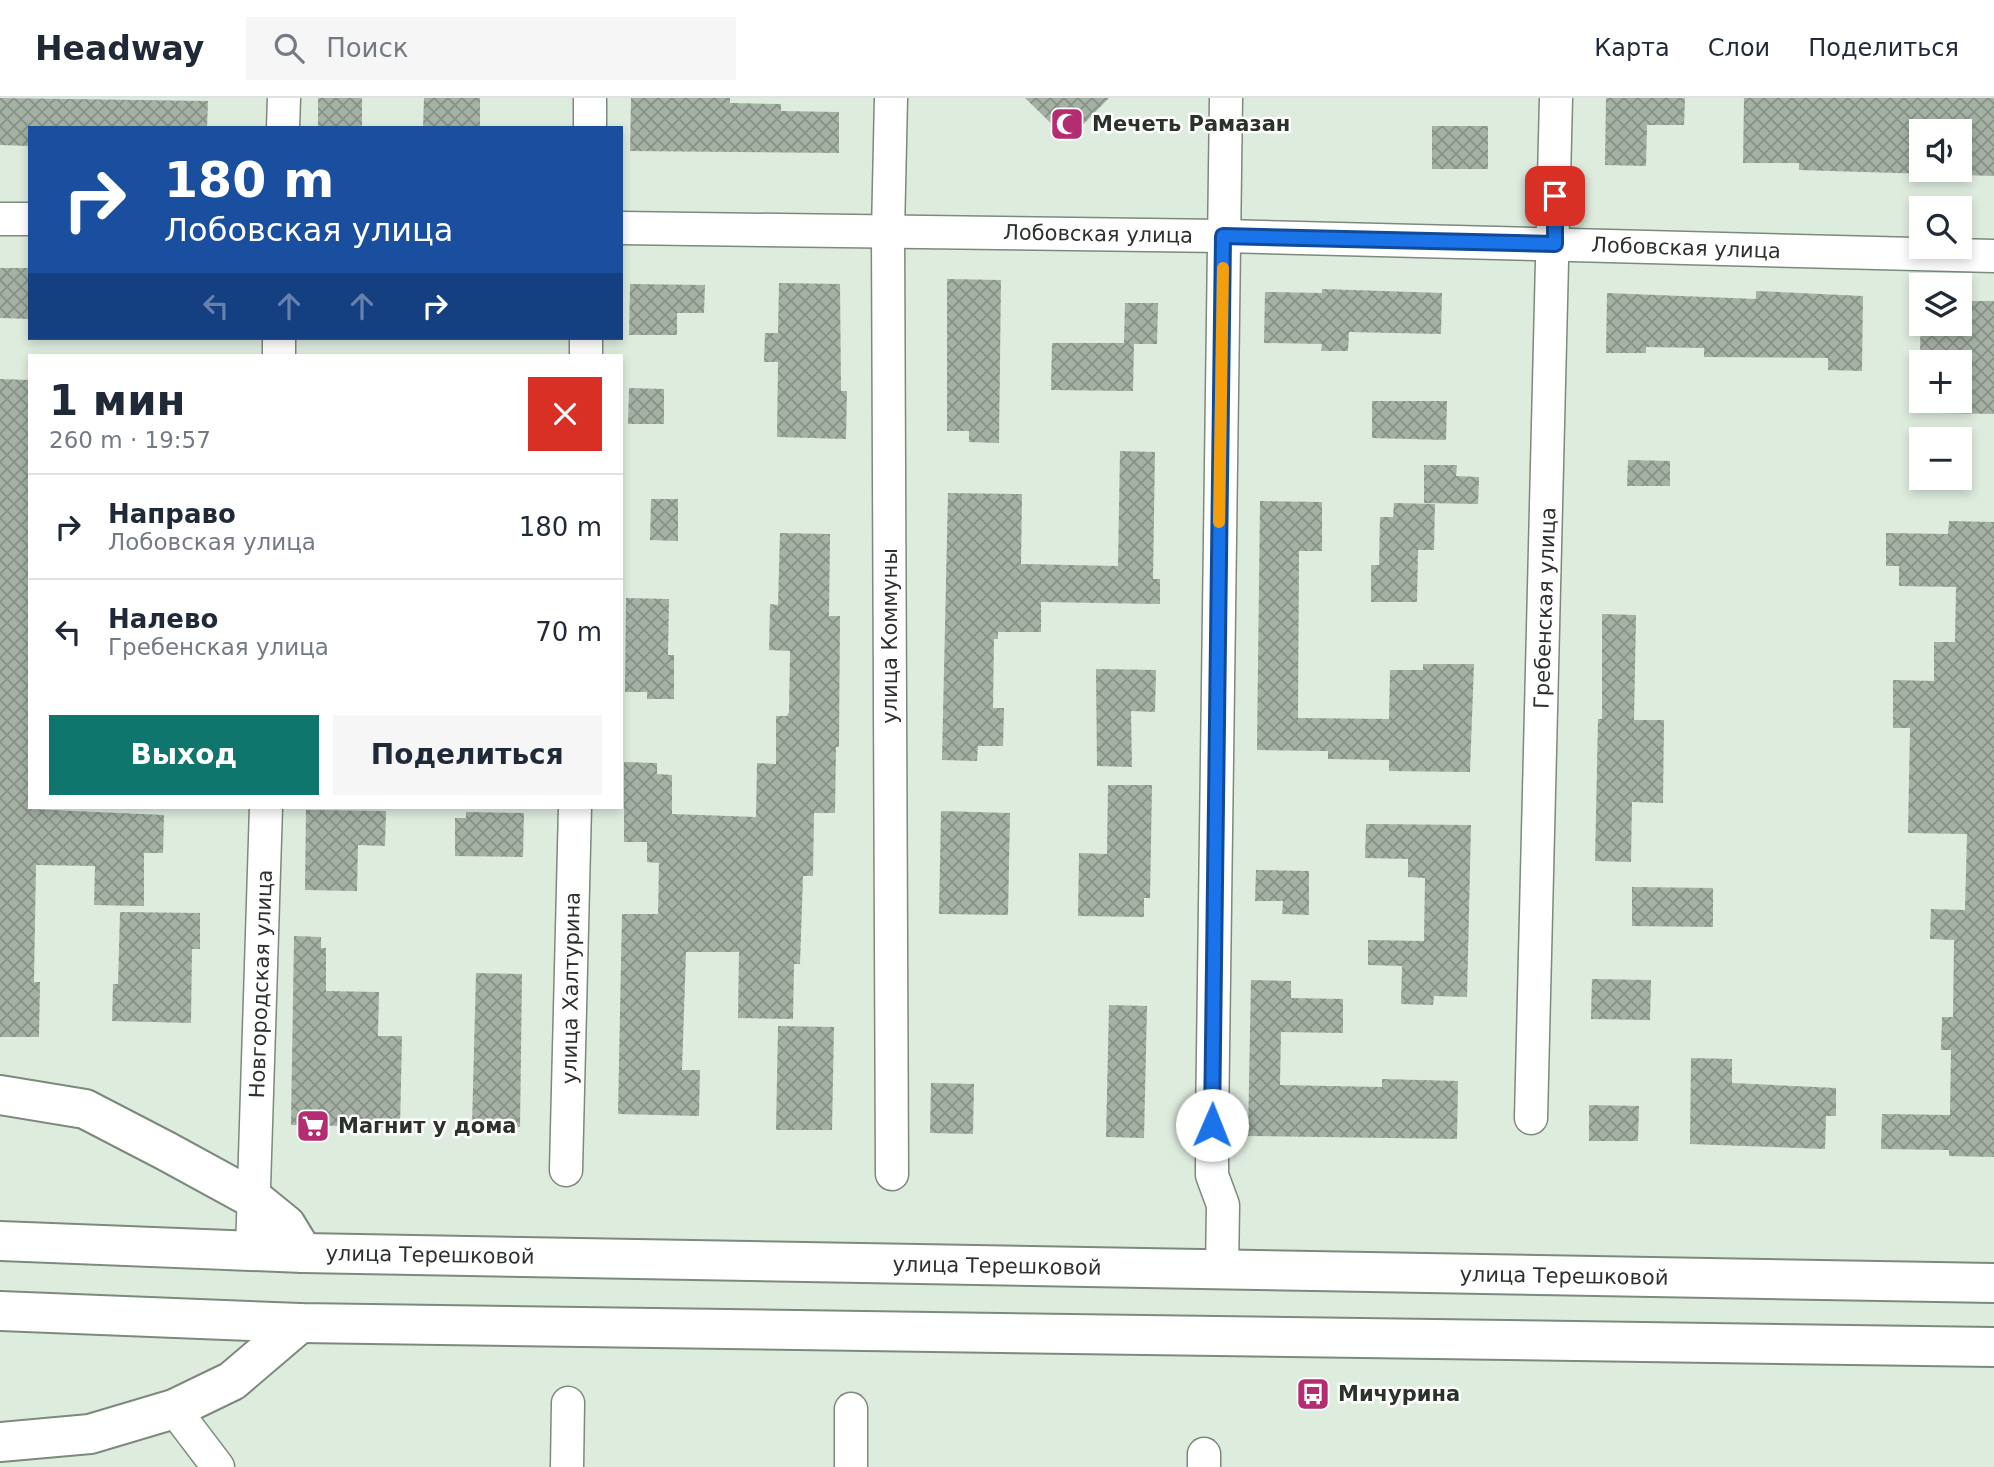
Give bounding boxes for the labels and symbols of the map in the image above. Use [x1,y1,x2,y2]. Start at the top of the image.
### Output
mosque icon: Мечеть Рамазан [1048,105,1086,143]
place label: Мечеть Рамазан [1092,112,1290,136]
pin [1525,166,1585,226]
street label: Лобовская улица [1003,220,1193,248]
street label: Лобовская улица [1591,233,1781,263]
street label: Гребенская улица [1529,507,1561,709]
street label: улица Коммуны [878,548,902,724]
street label: Новгородская улица [245,869,277,1099]
street label: улица Халтурина [557,892,585,1084]
position arrow [1175,1088,1249,1162]
supermarket icon: Магнит у дома [294,1107,332,1145]
place label: Магнит у дома [338,1114,516,1138]
street label: улица Терешковой [325,1241,535,1269]
street label: улица Терешковой [892,1252,1102,1280]
street label: улица Терешковой [1459,1262,1669,1290]
bus stop icon: Мичурина [1294,1375,1332,1413]
place label: Мичурина [1338,1382,1460,1406]

